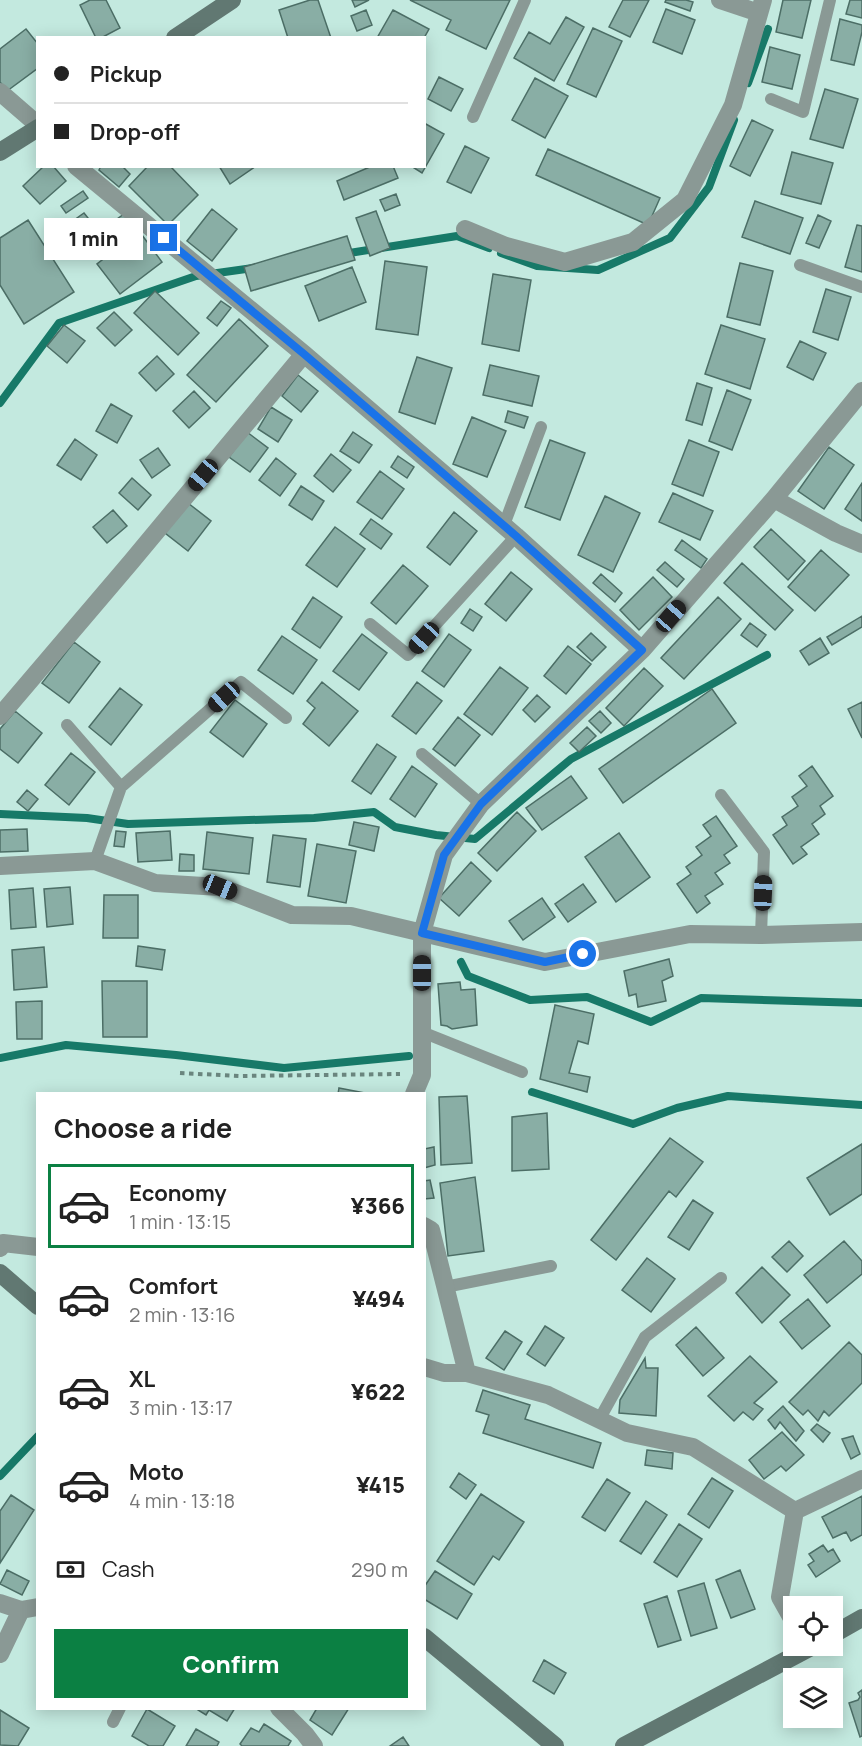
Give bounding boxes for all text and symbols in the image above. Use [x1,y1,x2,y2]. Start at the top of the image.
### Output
text: Pickup [90,59,162,89]
text: Drop-off [90,117,180,147]
callout: 1 min [44,217,143,259]
route end [150,224,177,251]
text: 1 min [68,225,119,252]
car [185,455,221,495]
car [652,597,690,635]
car [405,619,443,657]
car [205,678,243,716]
car [200,872,240,902]
car [753,875,773,911]
route start [569,940,596,967]
car [413,955,431,991]
text: Choose a ride [54,1109,232,1146]
text: Economy [129,1178,227,1208]
icon: car [57,1179,111,1233]
text: ¥366 [351,1191,405,1221]
text: 1 min · 13:15 [129,1208,231,1235]
text: Comfort [129,1271,218,1301]
icon: car [57,1272,111,1326]
text: ¥494 [353,1284,405,1314]
text: 2 min · 13:16 [129,1301,236,1328]
text: XL [129,1364,155,1394]
icon: car [57,1365,111,1419]
text: ¥622 [351,1377,405,1407]
text: 3 min · 13:17 [129,1394,233,1421]
text: Moto [129,1457,184,1487]
icon: car [57,1458,111,1512]
text: ¥415 [356,1470,405,1500]
text: 4 min · 13:18 [129,1487,235,1514]
icon: cash [54,1553,87,1586]
text: Cash [102,1554,155,1584]
text: 290 m [351,1556,408,1583]
map controls [783,1596,843,1728]
button: locate [783,1596,843,1656]
button: Confirm [54,1629,408,1698]
button: layers [783,1668,843,1728]

